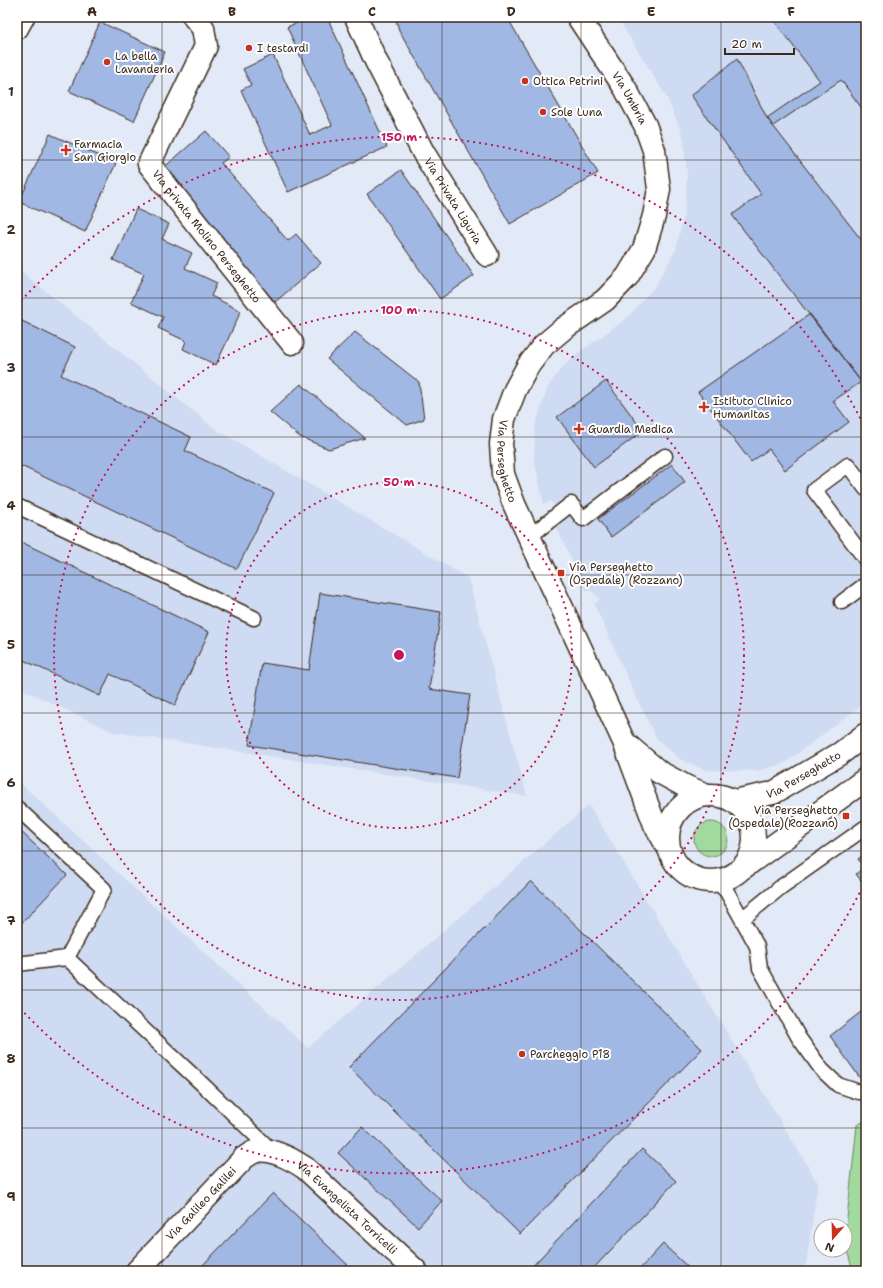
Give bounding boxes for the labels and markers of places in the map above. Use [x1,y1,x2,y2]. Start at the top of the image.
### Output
place label: I testardi [257,41,309,56]
marker: I testardi [244,43,254,53]
place label: La bella Lavanderia [115,49,174,77]
marker: La bella Lavanderia [102,57,112,67]
place label: Ottica Petrini [533,74,603,89]
marker: Ottica Petrini [520,76,530,86]
place label: Sole Luna [551,105,602,120]
marker: Sole Luna [538,107,548,117]
place label: Farmacia San Giorgio [74,137,136,165]
marker: Farmacia San Giorgio [61,145,71,155]
place label: Istituto Clinico Humanitas [713,394,792,422]
marker: Istituto Clinico Humanitas [698,401,710,413]
place label: Guardia Medica [588,422,673,437]
marker: Guardia Medica [573,423,585,435]
place label: Via Perseghetto (Ospedale) (Rozzano) [569,560,682,588]
marker: Via Perseghetto (Ospedale) (Rozzano) [556,568,566,578]
centre of rings [392,648,406,662]
place label: Via Perseghetto (Ospedale)(Rozzano) [728,803,838,831]
marker: Via Perseghetto (Ospedale)(Rozzano) [841,811,851,821]
place label: Parcheggio P18 [530,1047,610,1062]
marker: Parcheggio P18 [517,1049,527,1059]

